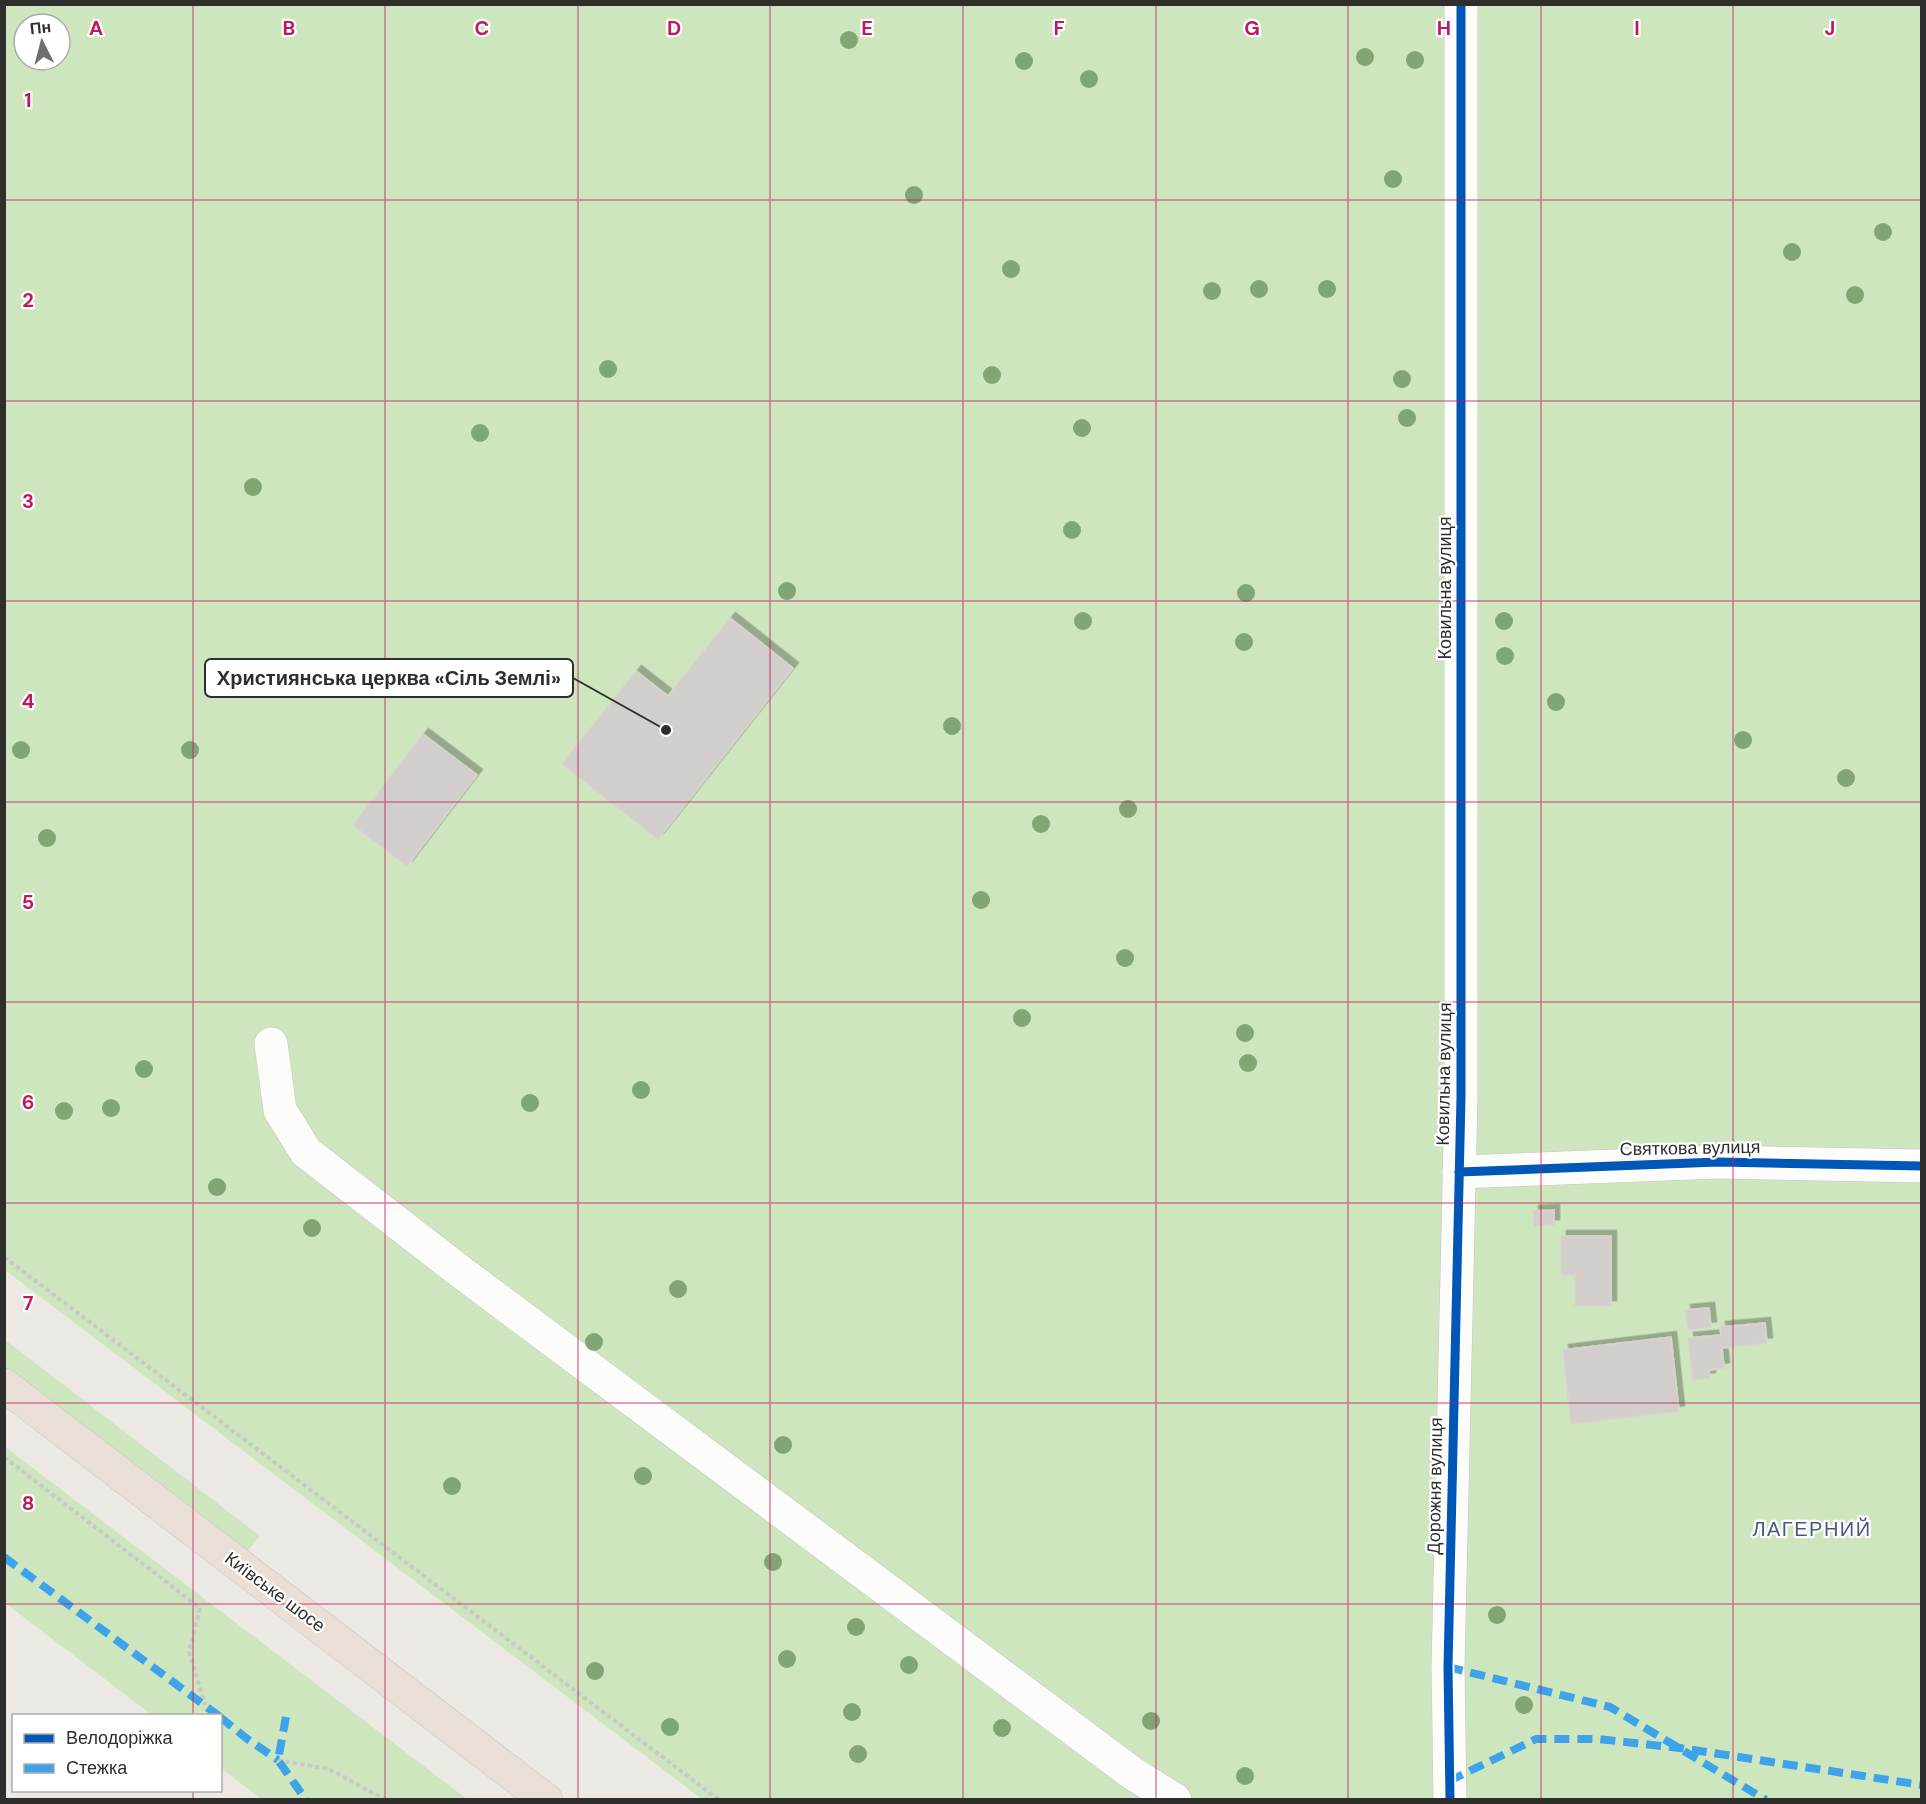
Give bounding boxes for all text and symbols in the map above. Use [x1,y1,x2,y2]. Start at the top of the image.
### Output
north arrow [12,12,72,72]
text: A [89,15,103,41]
text: B [283,15,295,41]
text: C [475,15,489,41]
text: D [667,15,681,41]
text: E [861,15,873,41]
text: F [1053,15,1065,41]
text: G [1244,15,1260,41]
text: H [1437,15,1451,41]
text: I [1634,15,1640,41]
text: J [1825,15,1835,41]
text: Пн [29,16,52,39]
text: 1 [24,87,32,113]
text: 2 [22,287,34,313]
text: 3 [22,488,34,514]
street label: Ковильна вулиця [1433,516,1457,660]
callout: Християнська церква «Сіль Землі» [205,659,573,697]
text: Християнська церква «Сіль Землі» [217,665,561,691]
text: 4 [22,688,35,714]
text: 5 [22,889,34,915]
street label: Ковильна вулиця [1431,1002,1457,1146]
text: 6 [22,1089,34,1115]
street label: Святкова вулиця [1619,1135,1761,1161]
text: 7 [23,1290,34,1316]
street label: Дорожня вулиця [1422,1417,1448,1555]
text: 8 [22,1490,34,1516]
district label: ЛАГЕРНИЙ [1752,1516,1872,1542]
street label: Київське шосе [220,1546,330,1638]
legend [12,1714,222,1792]
text: Велодоріжка [66,1726,174,1750]
text: Стежка [66,1756,128,1780]

